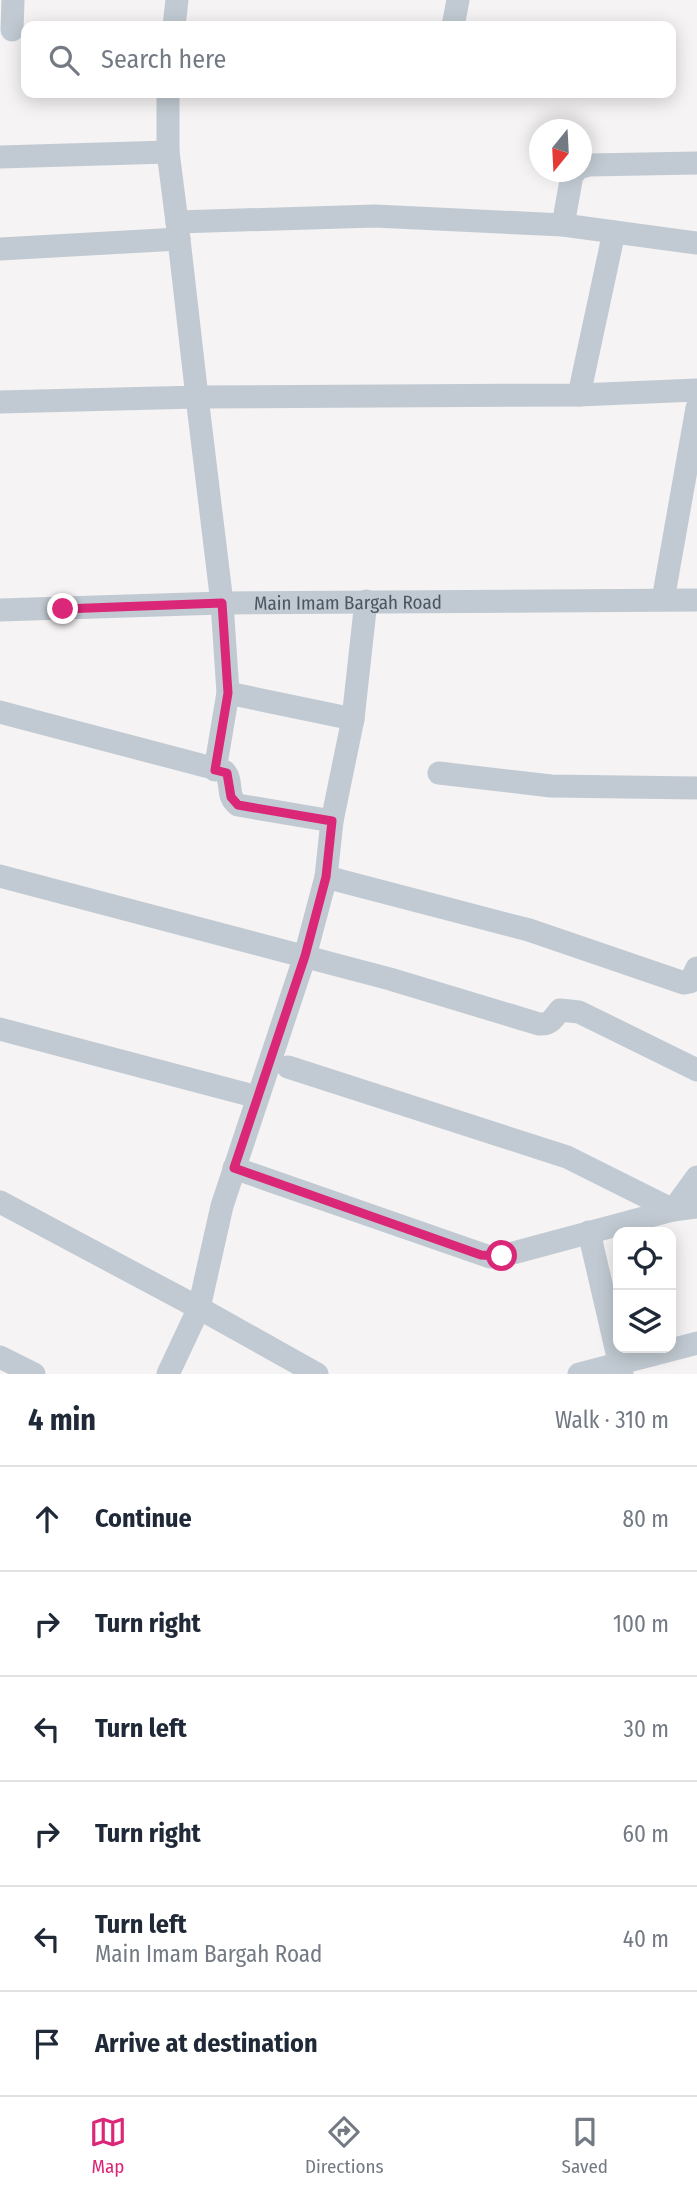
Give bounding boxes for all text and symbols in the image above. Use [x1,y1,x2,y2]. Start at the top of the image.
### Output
search box [21,21,676,98]
icon: search [45,41,83,79]
text: Search here [101,44,226,75]
north arrow [529,119,592,182]
street label: Main Imam Bargah Road [254,590,442,614]
route end [47,593,78,624]
map controls [613,1227,676,1353]
button: locate [613,1227,676,1290]
route start [486,1240,517,1271]
button: layers [613,1290,676,1353]
text: 4 min [28,1402,96,1438]
text: Walk · 310 m [555,1406,669,1434]
icon: ahead [28,1500,66,1538]
text: Continue [95,1503,192,1534]
text: 80 m [622,1505,669,1533]
icon: right [28,1605,66,1643]
text: Turn right [95,1608,201,1639]
text: 100 m [613,1610,669,1638]
icon: left [28,1710,66,1748]
text: Turn left [95,1713,187,1744]
text: 30 m [624,1715,669,1743]
icon: right [28,1815,66,1853]
text: Turn right [95,1818,201,1849]
text: 60 m [623,1820,669,1848]
text: Turn left [95,1909,187,1940]
icon: left [28,1920,66,1958]
text: 40 m [623,1925,669,1953]
text: Main Imam Bargah Road [95,1940,322,1968]
icon: arrive [28,2025,66,2063]
text: Arrive at destination [95,2028,318,2059]
tab: Map [89,2113,127,2178]
tab: Directions [305,2113,384,2178]
tab: Saved [562,2113,608,2178]

